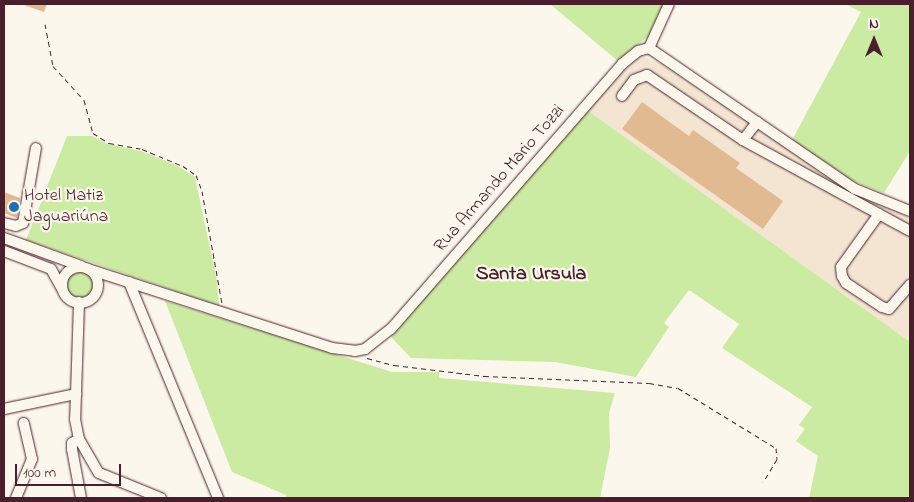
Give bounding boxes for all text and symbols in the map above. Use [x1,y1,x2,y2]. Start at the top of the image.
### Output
text: N [869,14,879,35]
north arrow [849,15,899,65]
street label: Rua Armando Mario Tozzi [430,101,570,257]
place label: Hotel Matiz Jaguariúna [24,186,108,228]
marker: Hotel Matiz Jaguariúna [8,201,20,213]
district label: Santa Ursula [476,262,586,286]
scale bar [18,454,124,486]
text: 100 m [23,462,56,484]

